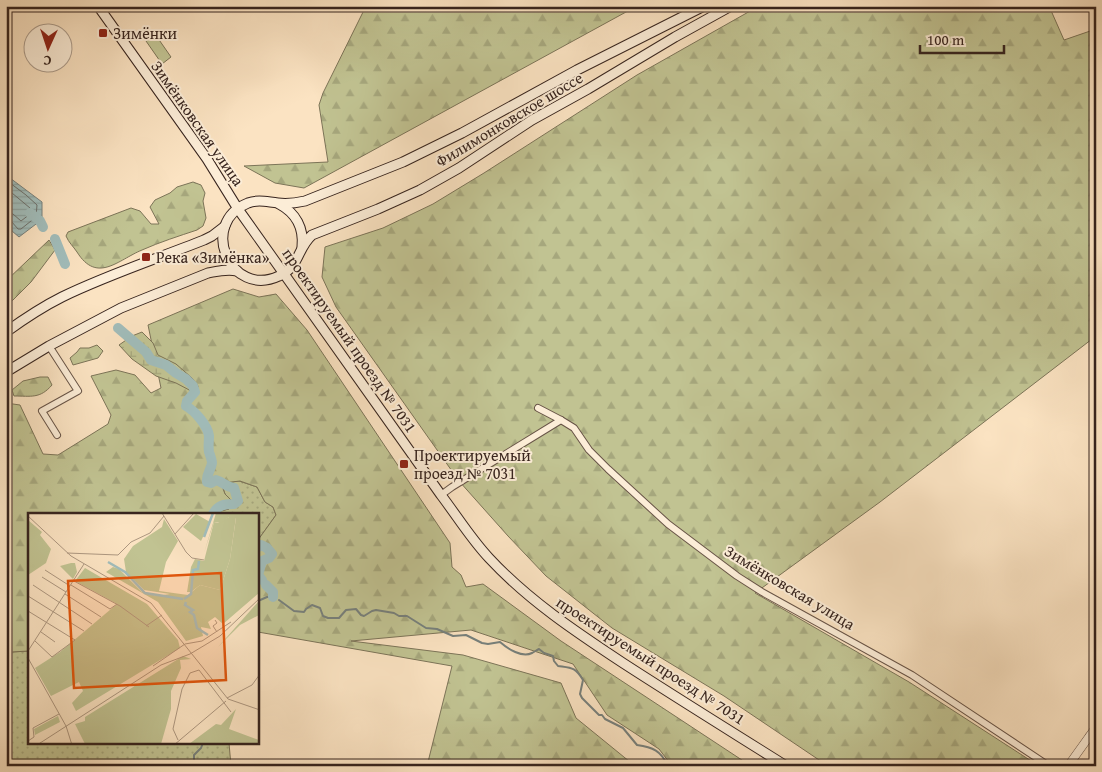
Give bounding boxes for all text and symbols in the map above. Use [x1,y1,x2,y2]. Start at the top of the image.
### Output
place label: Зимёнки [113,21,177,45]
north arrow [22,22,72,72]
scale bar [920,22,1003,54]
marker: Зимёнки [97,27,109,39]
text: 100 m [927,29,965,50]
text: С [43,51,52,71]
street label: Зимёнковская улица [146,55,251,191]
street label: Филимонковское шоссе [431,65,587,173]
street label: проектируемый проезд № 7031 [277,243,423,437]
place label: Река «Зимёнка» [156,245,270,269]
marker: Река «Зимёнка» [140,251,152,263]
place label: Проектируемый проезд № 7031 [414,443,531,485]
marker: Проектируемый проезд № 7031 [398,458,410,470]
inset map [28,513,259,744]
street label: Зимёнковская улица [720,539,860,636]
street label: проектируемый проезд № 7031 [552,590,750,730]

